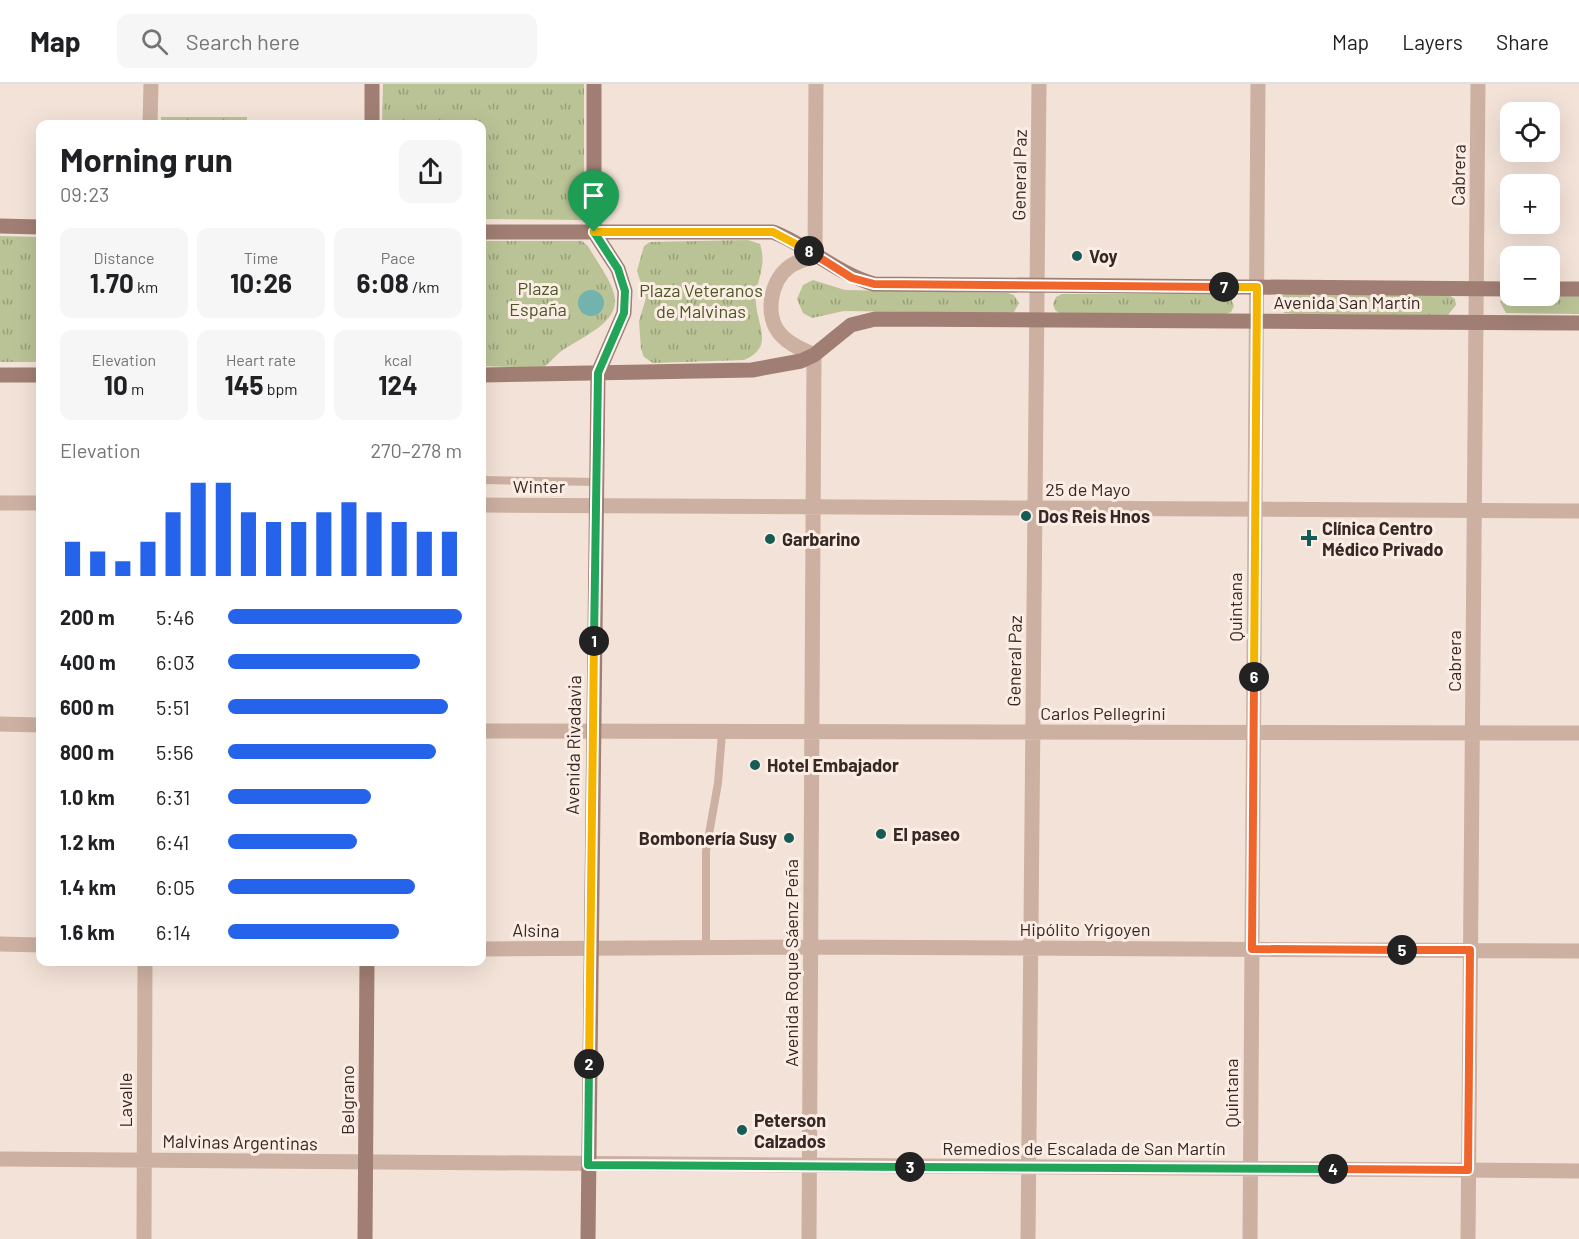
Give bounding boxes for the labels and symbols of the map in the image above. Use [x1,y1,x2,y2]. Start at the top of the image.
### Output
street label: General Paz [1007,129,1031,221]
street label: Cabrera [1446,144,1470,206]
pin [568,170,619,232]
pin: 8 [794,236,824,266]
place label: Voy [1089,245,1118,267]
marker: Voy [1070,249,1084,263]
pin: 7 [1209,272,1239,302]
park label: Plaza España [509,277,567,320]
park label: Plaza Veteranos de Malvinas [639,279,763,322]
street label: Avenida San Martín [1273,291,1421,313]
street label: Winter [513,475,566,497]
street label: 25 de Mayo [1045,478,1131,500]
place label: Dos Reis Hnos [1038,505,1150,527]
marker: Dos Reis Hnos [1019,509,1033,523]
place label: Clínica Centro Médico Privado [1322,517,1443,560]
place label: Garbarino [782,528,860,550]
marker: Clínica Centro Médico Privado [1300,529,1318,547]
marker: Garbarino [763,532,777,546]
street label: Quintana [1224,573,1246,641]
street label: General Paz [1002,615,1026,707]
pin: 1 [579,626,609,656]
street label: Cabrera [1443,630,1465,692]
pin: 6 [1239,662,1269,692]
street label: Avenida Rivadavia [561,675,585,815]
street label: Carlos Pellegrini [1040,702,1166,724]
place label: Hotel Embajador [767,754,899,776]
marker: Hotel Embajador [748,758,762,772]
place label: El paseo [893,823,960,845]
place label: Bombonería Susy [639,827,777,849]
marker: El paseo [874,827,888,841]
marker: Bombonería Susy [782,831,796,845]
street label: Avenida Roque Sáenz Peña [780,859,802,1067]
street label: Hipólito Yrigoyen [1019,918,1151,940]
street label: Alsina [512,919,560,941]
pin: 5 [1387,935,1417,965]
pin: 2 [574,1049,604,1079]
street label: Quintana [1220,1059,1242,1127]
street label: Belgrano [336,1065,358,1135]
street label: Lavalle [114,1073,136,1127]
place label: Peterson Calzados [754,1109,826,1152]
marker: Peterson Calzados [735,1123,749,1137]
street label: Malvinas Argentinas [162,1130,318,1154]
street label: Remedios de Escalada de San Martín [942,1137,1226,1159]
pin: 3 [895,1152,925,1182]
pin: 4 [1318,1154,1348,1184]

